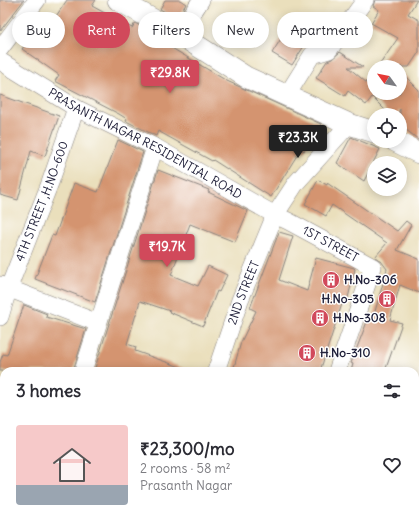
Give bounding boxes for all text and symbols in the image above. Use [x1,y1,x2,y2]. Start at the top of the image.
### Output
chip: Buy [12,12,65,48]
chip: Rent [73,12,130,48]
chip: Filters [138,12,204,48]
chip: New [212,12,269,48]
chip: Apartment [277,12,373,48]
pin: ₹29.8K [137,60,203,94]
north arrow [367,60,407,100]
map controls [367,60,407,196]
text: ₹29.8K [150,64,190,81]
street label: PRASANTH NAGAR RESIDENTIAL ROAD [46,85,245,202]
button: locate [367,108,407,148]
pin: ₹23.3K [265,125,331,159]
text: ₹23.3K [278,129,318,146]
street label: 4TH STREET ,H.NO-600 [12,139,71,264]
button: layers [367,156,407,196]
street label: 1ST STREET [300,222,361,265]
pin: ₹19.7K [134,234,200,268]
text: ₹19.7K [149,238,185,255]
street label: 2ND STREET [224,258,262,326]
building icon: H.No-306 [321,270,341,290]
place label: H.No-306 [344,272,397,287]
building icon: H.No-305 [377,289,397,309]
place label: H.No-305 [321,291,374,306]
building icon: H.No-308 [310,308,330,328]
place label: H.No-308 [333,310,386,325]
building icon: H.No-310 [297,343,317,363]
place label: H.No-310 [320,345,370,360]
text: 3 homes [16,380,81,402]
icon: filters [381,380,403,402]
text: ₹23,300/mo [140,438,235,460]
icon: home [48,441,96,489]
icon: heart [381,454,403,476]
text: 2 rooms · 58 m² [140,460,231,477]
text: Prasanth Nagar [140,477,232,494]

